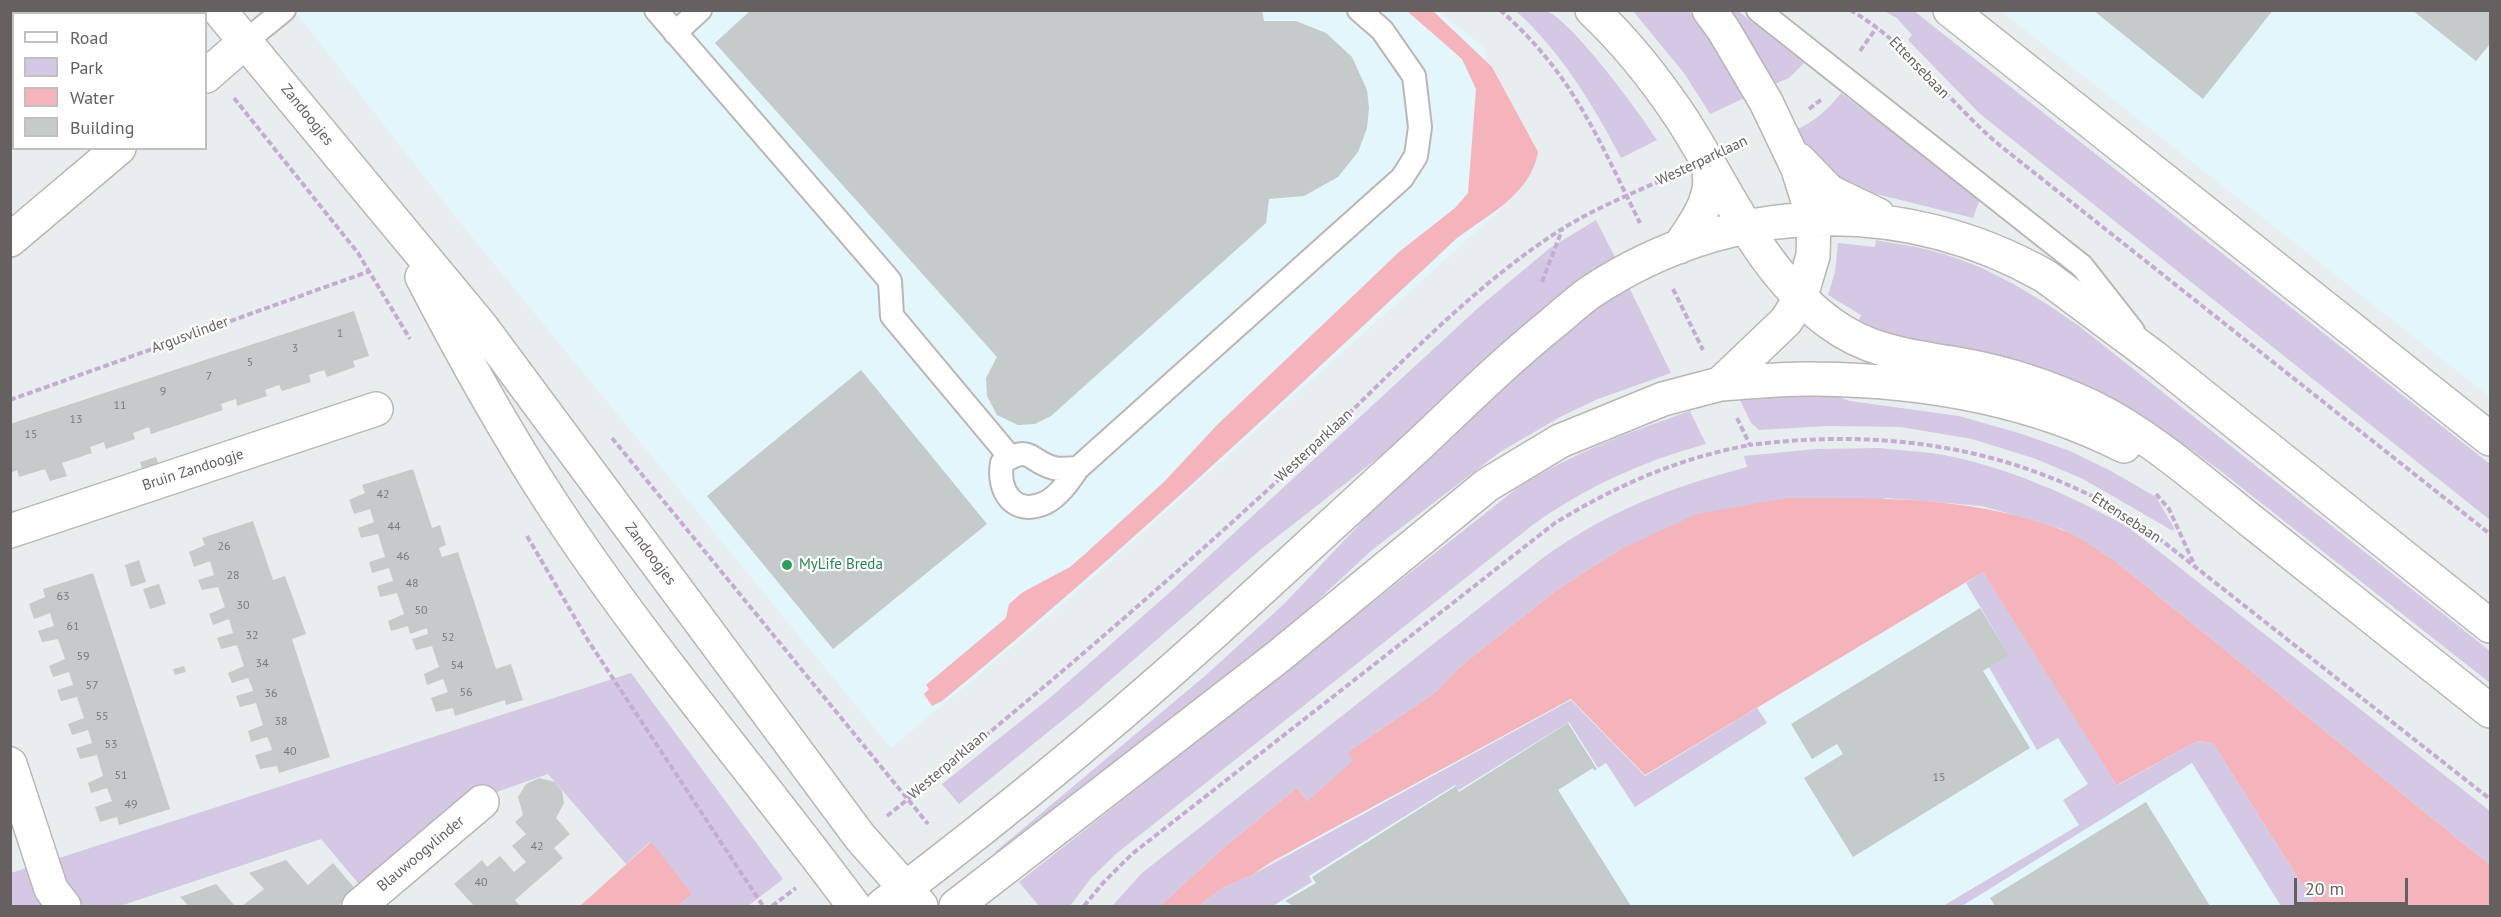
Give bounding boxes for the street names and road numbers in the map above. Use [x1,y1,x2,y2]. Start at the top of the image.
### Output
street label: Ettensebaan [1885,33,1953,103]
street label: Zandoogjes [277,81,337,149]
street label: Westerparklaan [1653,132,1751,190]
street label: Argusvlinder [149,313,231,357]
street label: Westerparklaan [1272,406,1356,486]
street label: Bruin Zandoogje [140,445,246,495]
street label: Ettensebaan [2088,489,2164,547]
street label: Zandoogjes [621,519,679,589]
street label: Westerparklaan [904,726,992,804]
street label: Blauwoogvlinder [374,812,468,896]

